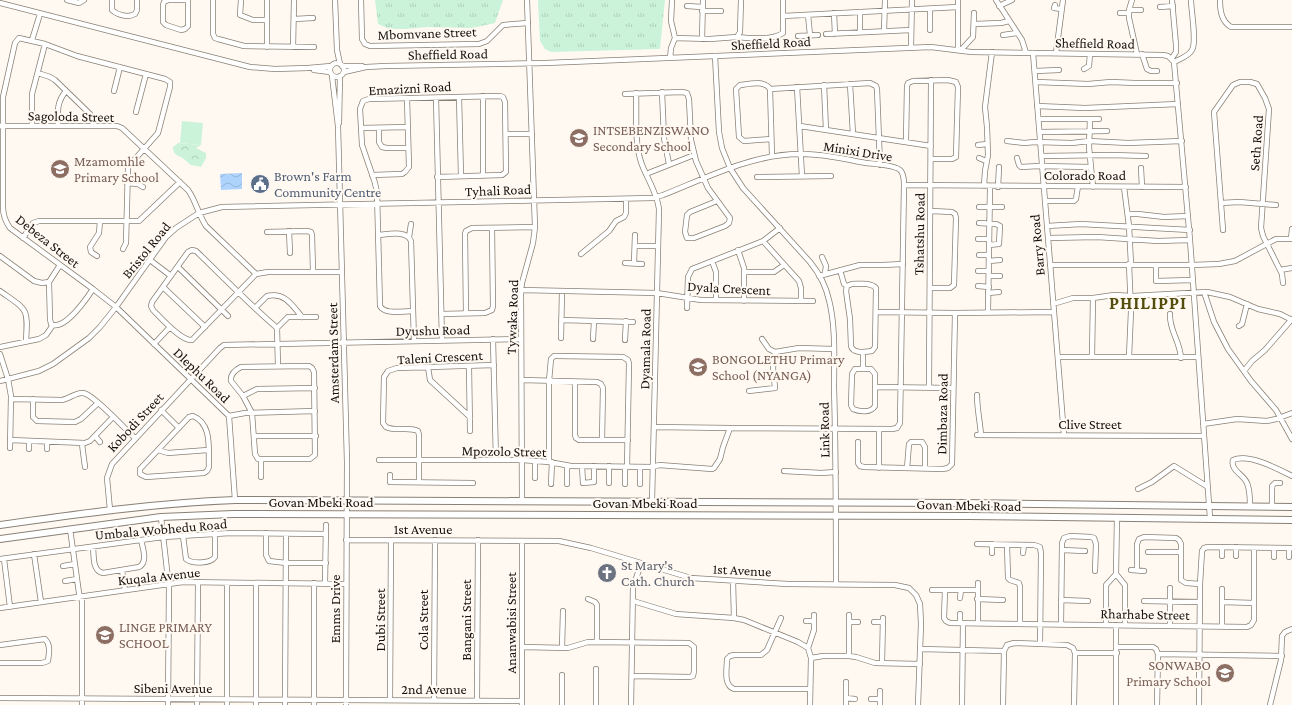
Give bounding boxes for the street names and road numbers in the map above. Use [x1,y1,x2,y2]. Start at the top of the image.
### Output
street label: Mbomvane Street [377,23,477,43]
street label: Sheffield Road [731,33,812,53]
street label: Sheffield Road [1055,34,1136,52]
street label: Sheffield Road [408,45,489,63]
street label: Emazizni Road [368,78,453,98]
street label: Sagoloda Street [28,107,115,125]
street label: Seth Road [1246,114,1266,171]
street label: Minixi Drive [822,138,894,164]
street label: Colorado Road [1044,167,1127,183]
street label: Tyhali Road [465,181,532,199]
street label: Tshatshu Road [910,192,928,275]
street label: Debeza Street [13,211,83,271]
street label: Barry Road [1026,213,1048,276]
street label: Bristol Road [118,218,174,281]
street label: Dyala Crescent [687,278,772,298]
street label: Tywaka Road [503,279,521,355]
street label: Amsterdam Street [324,302,342,403]
street label: Dyamala Road [636,308,654,390]
street label: Dyushu Road [396,321,471,339]
street label: Dlephu Road [170,344,234,406]
street label: Taleni Crescent [397,347,484,367]
street label: Dimbaza Road [933,373,951,455]
street label: Kobodi Street [103,389,167,455]
street label: Link Road [816,401,832,458]
street label: Clive Street [1058,416,1122,432]
street label: Mpozolo Street [461,442,547,460]
street label: Govan Mbeki Road [268,494,374,510]
street label: Govan Mbeki Road [592,495,698,511]
street label: Govan Mbeki Road [916,496,1022,514]
street label: Umbala Wobhedu Road [94,515,228,543]
street label: 1st Avenue [394,521,452,537]
street label: 1st Avenue [712,560,772,580]
street label: Kuqala Avenue [117,564,201,588]
street label: Ananwabisi Street [503,572,519,674]
street label: Emms Drive [327,575,343,643]
street label: Bangani Street [458,579,474,661]
street label: Dubi Street [372,588,388,652]
street label: Cola Street [415,589,431,650]
street label: Rharhabe Street [1100,605,1190,623]
street label: Sibeni Avenue [134,680,212,696]
street label: 2nd Avenue [401,681,467,697]

